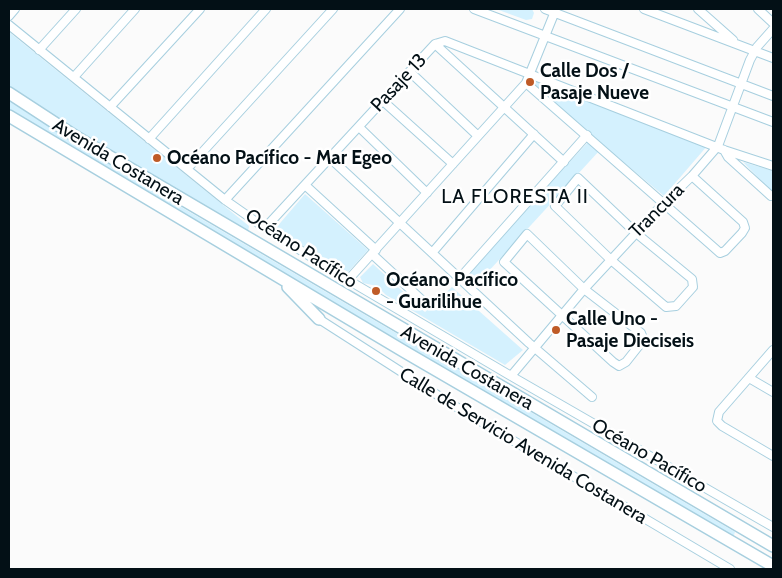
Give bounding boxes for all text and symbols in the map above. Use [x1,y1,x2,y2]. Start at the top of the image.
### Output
street label: Pasaje 13 [366,49,432,117]
place label: Calle Dos / Pasaje Nueve [540,60,649,104]
marker: Calle Dos / Pasaje Nueve [524,76,536,88]
street label: Avenida Costanera [48,114,188,210]
place label: Océano Pacífico - Mar Egeo [167,147,392,169]
marker: Océano Pacífico - Mar Egeo [151,152,163,164]
street label: Trancura [625,179,689,243]
district label: LA FLORESTA II [439,185,591,209]
street label: Océano Pacífico [241,204,361,294]
place label: Océano Pacífico - Guarilihue [386,269,518,313]
marker: Océano Pacífico - Guarilihue [370,285,382,297]
place label: Calle Uno - Pasaje Dieciseis [566,308,694,352]
street label: Avenida Costanera [397,321,537,415]
marker: Calle Uno - Pasaje Dieciseis [550,324,562,336]
street label: Calle de Servicio Avenida Costanera [395,363,651,529]
street label: Océano Pacífico [588,414,710,498]

